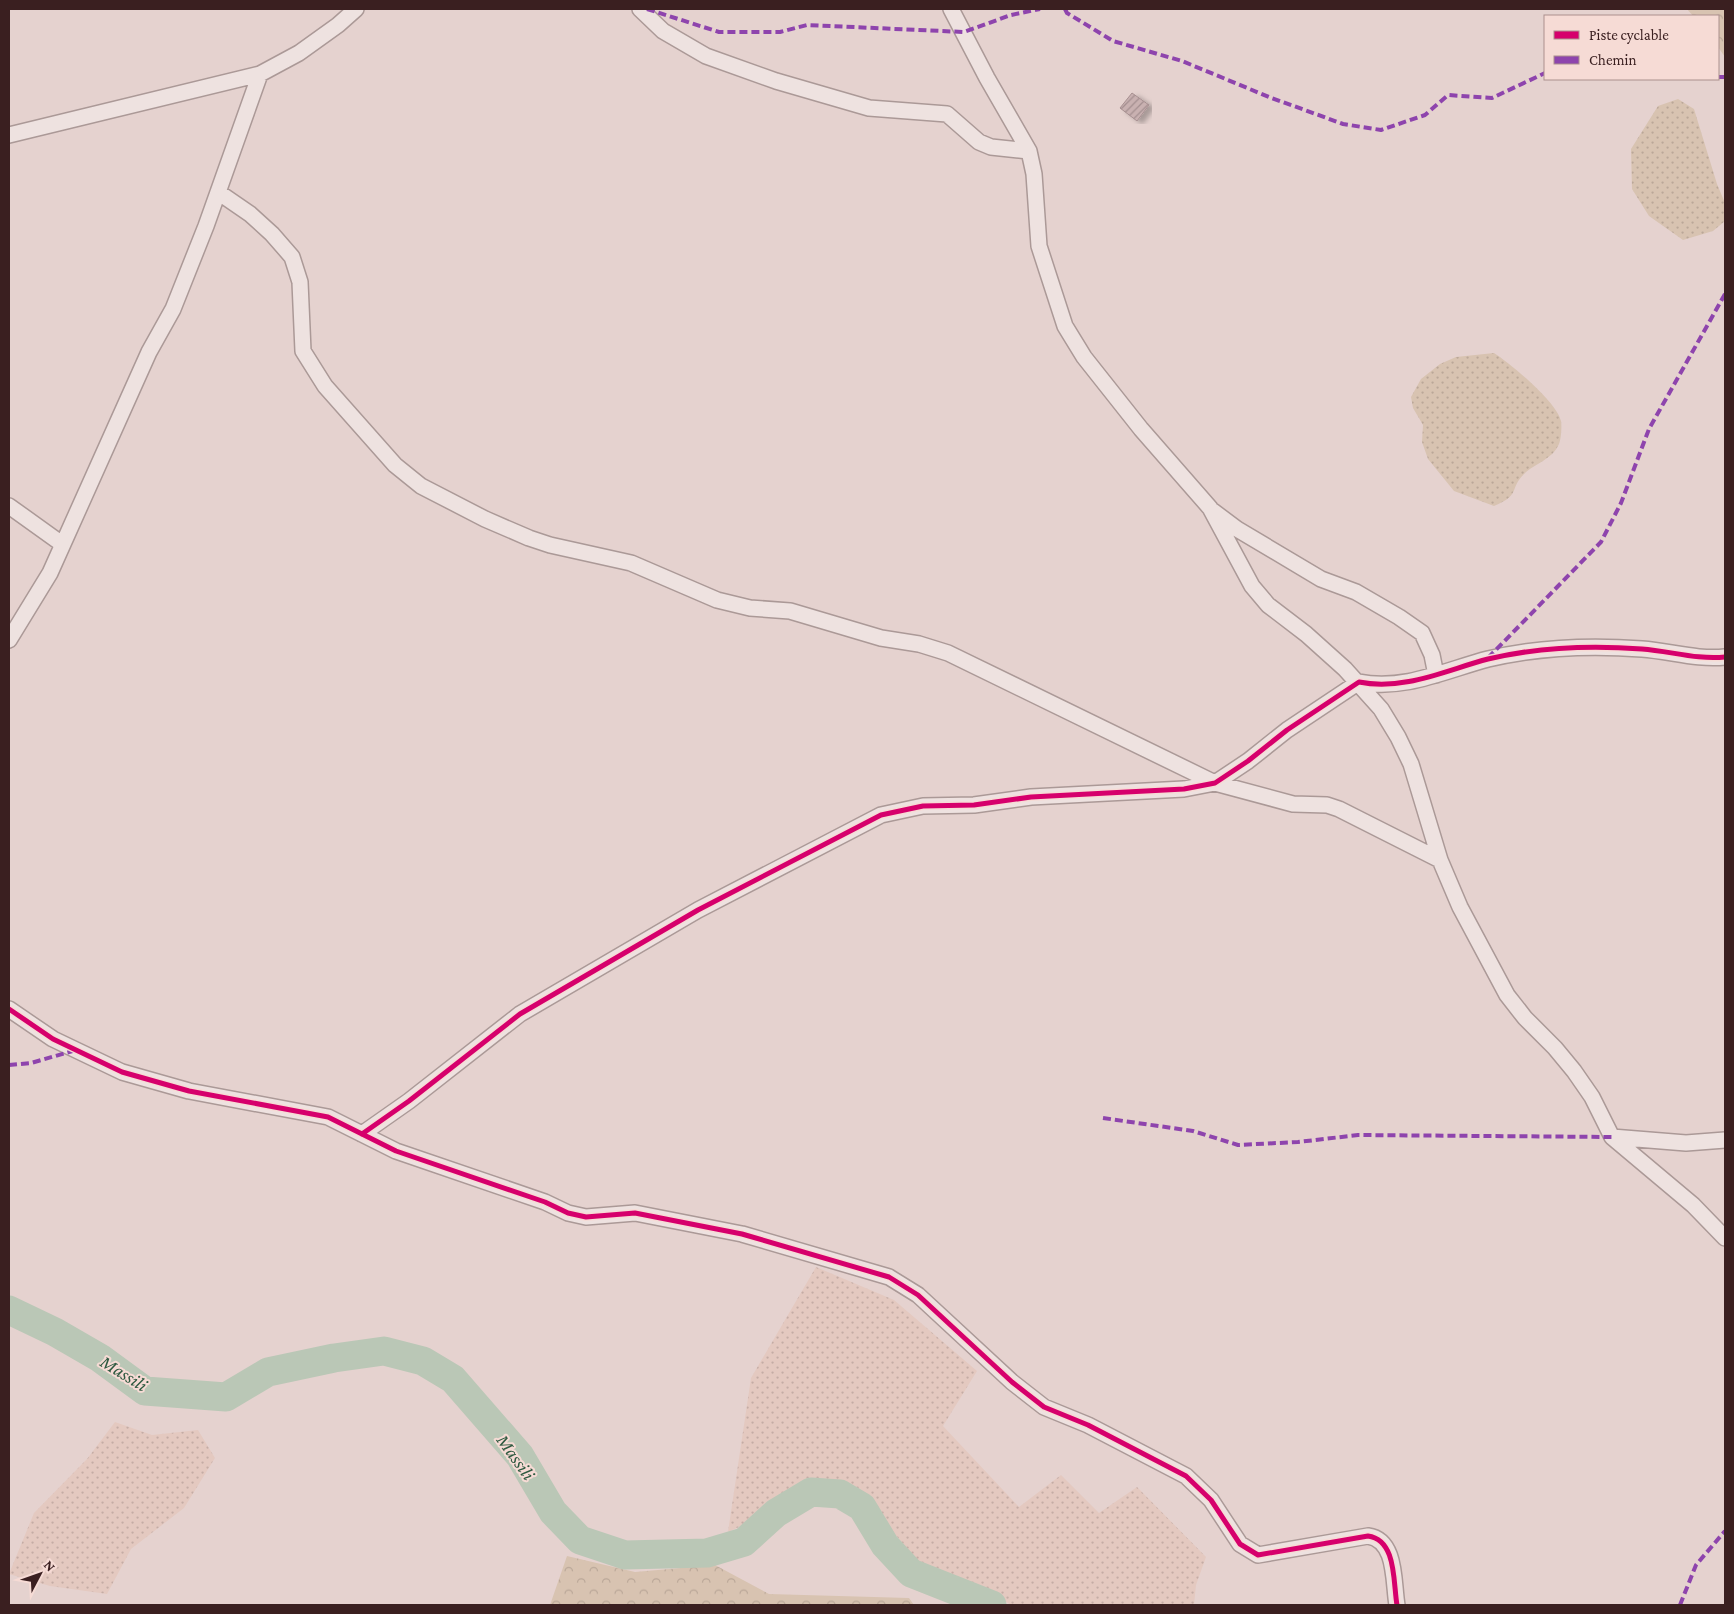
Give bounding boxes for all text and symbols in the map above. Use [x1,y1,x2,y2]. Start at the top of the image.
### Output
legend [1544,15,1719,80]
text: Piste cyclable [1589,27,1669,44]
text: Chemin [1589,52,1637,68]
water label: Massili [96,1350,152,1396]
water label: Massili [492,1429,540,1485]
north arrow [15,1549,65,1599]
text: N [41,1557,59,1575]

